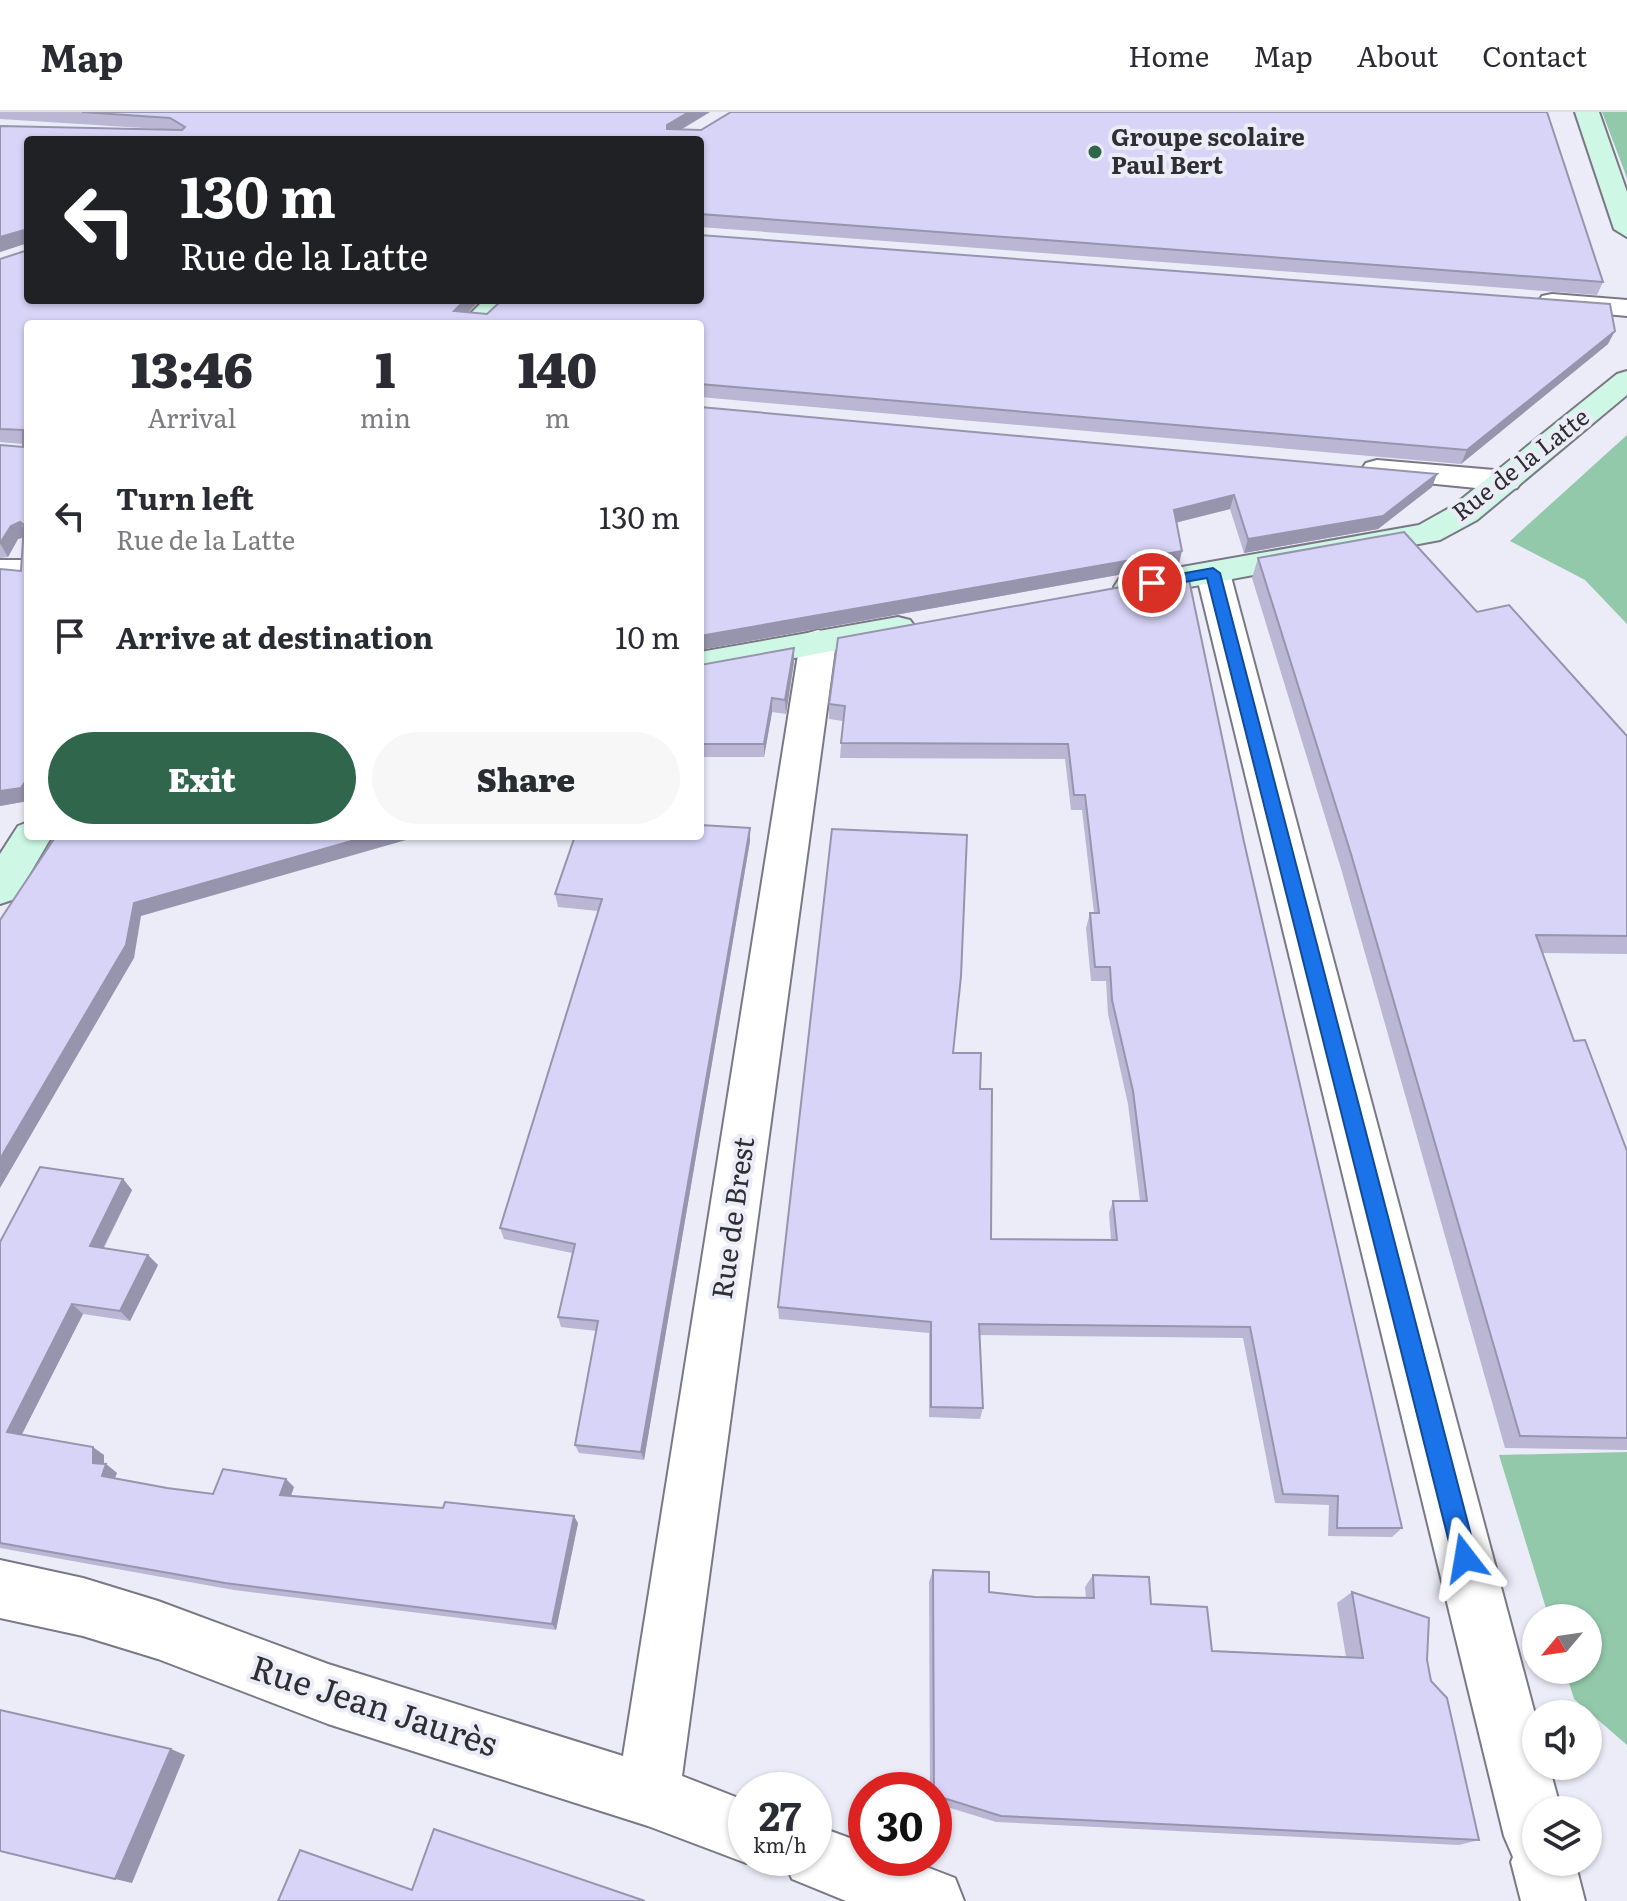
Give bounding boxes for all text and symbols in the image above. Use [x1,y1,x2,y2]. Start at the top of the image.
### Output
text: Map [40,27,124,84]
text: Home [1128,34,1209,76]
text: Map [1253,34,1313,76]
text: About [1357,34,1438,76]
text: Contact [1482,34,1587,76]
place label: Groupe scolaire Paul Bert [1111,118,1305,181]
marker: Groupe scolaire Paul Bert [1086,143,1104,161]
text: 130 m [180,152,336,235]
icon: left [48,168,152,272]
text: Rue de la Latte [180,228,428,281]
text: 13:46 [131,332,253,403]
text: 1 [375,332,395,403]
text: 140 [518,332,597,403]
text: Arrival [147,397,236,436]
text: min [360,397,411,436]
text: m [545,397,570,436]
street label: Rue de la Latte [1443,398,1595,528]
text: Turn left [116,475,254,519]
icon: left [48,494,92,538]
text: 130 m [599,494,680,538]
text: Rue de la Latte [116,519,295,558]
pin [1118,549,1186,617]
icon: arrive [1130,561,1174,605]
icon: arrive [48,614,92,658]
text: Arrive at destination [116,614,433,658]
text: 10 m [615,614,680,658]
button: Exit [48,732,356,824]
button: Share [372,732,680,824]
street label: Rue de Brest [699,1133,763,1301]
position arrow [1423,1516,1507,1600]
north arrow [1522,1604,1602,1684]
map controls [1522,1604,1602,1876]
street label: Rue Jean Jaurès [245,1640,505,1767]
button: sound [1522,1700,1602,1780]
speed limit sign: 30 [848,1772,952,1876]
text: 27 [759,1784,801,1843]
button: layers [1522,1796,1602,1876]
text: km/h [753,1829,807,1859]

